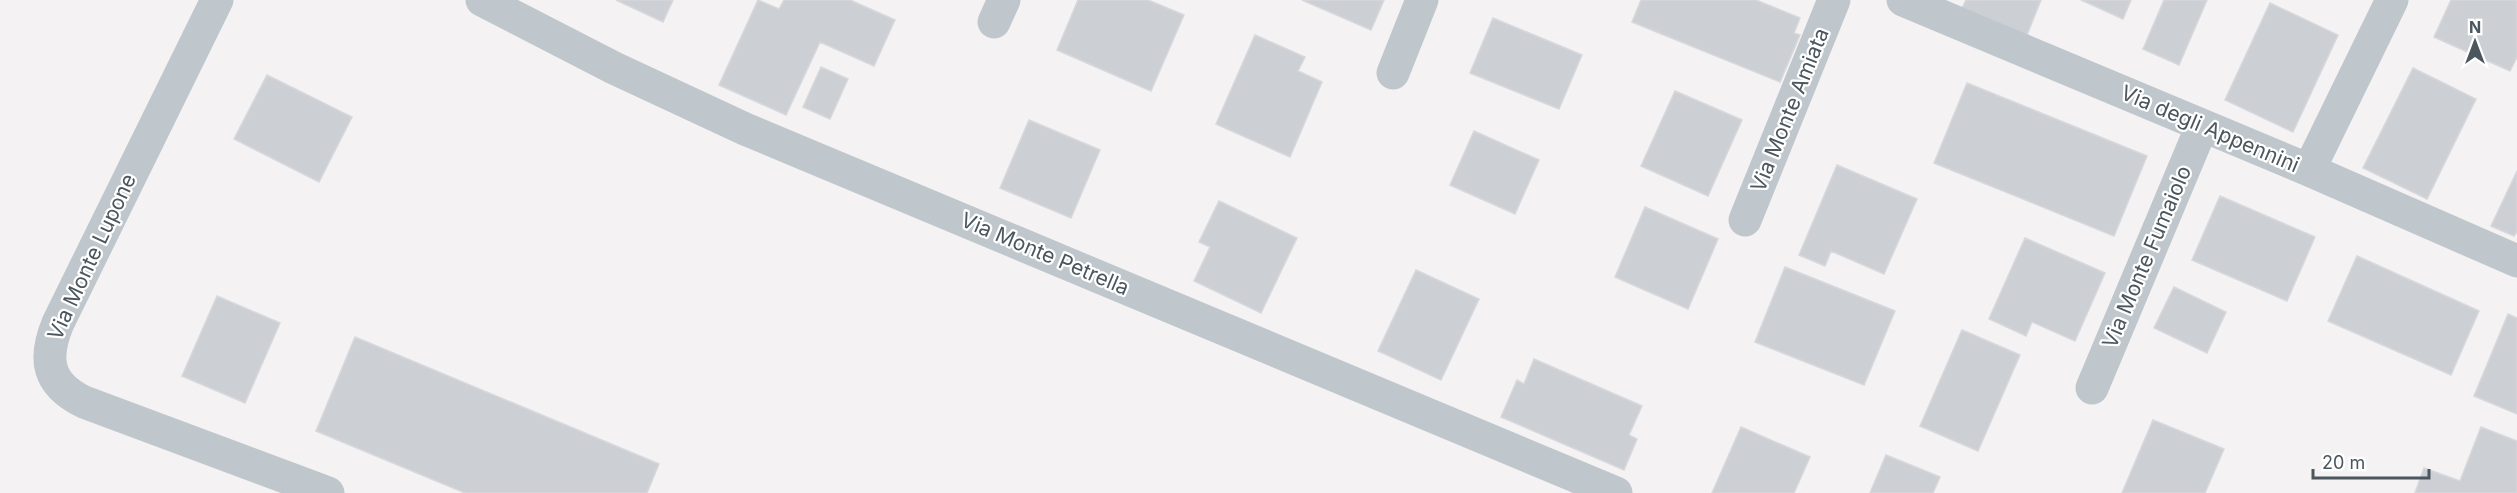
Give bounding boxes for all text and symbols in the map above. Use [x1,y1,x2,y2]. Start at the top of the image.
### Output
north arrow [2445,12,2505,72]
text: N [2469,17,2481,37]
street label: Via Monte Amiata [1745,24,1834,195]
street label: Via degli Appennini [2117,80,2303,177]
street label: Via Monte Fumaiolo [2097,162,2196,352]
street label: Via Monte Lupone [42,170,141,344]
street label: Via Monte Petrella [957,207,1133,300]
scale bar [2313,442,2428,480]
text: 20 m [2322,452,2365,473]

